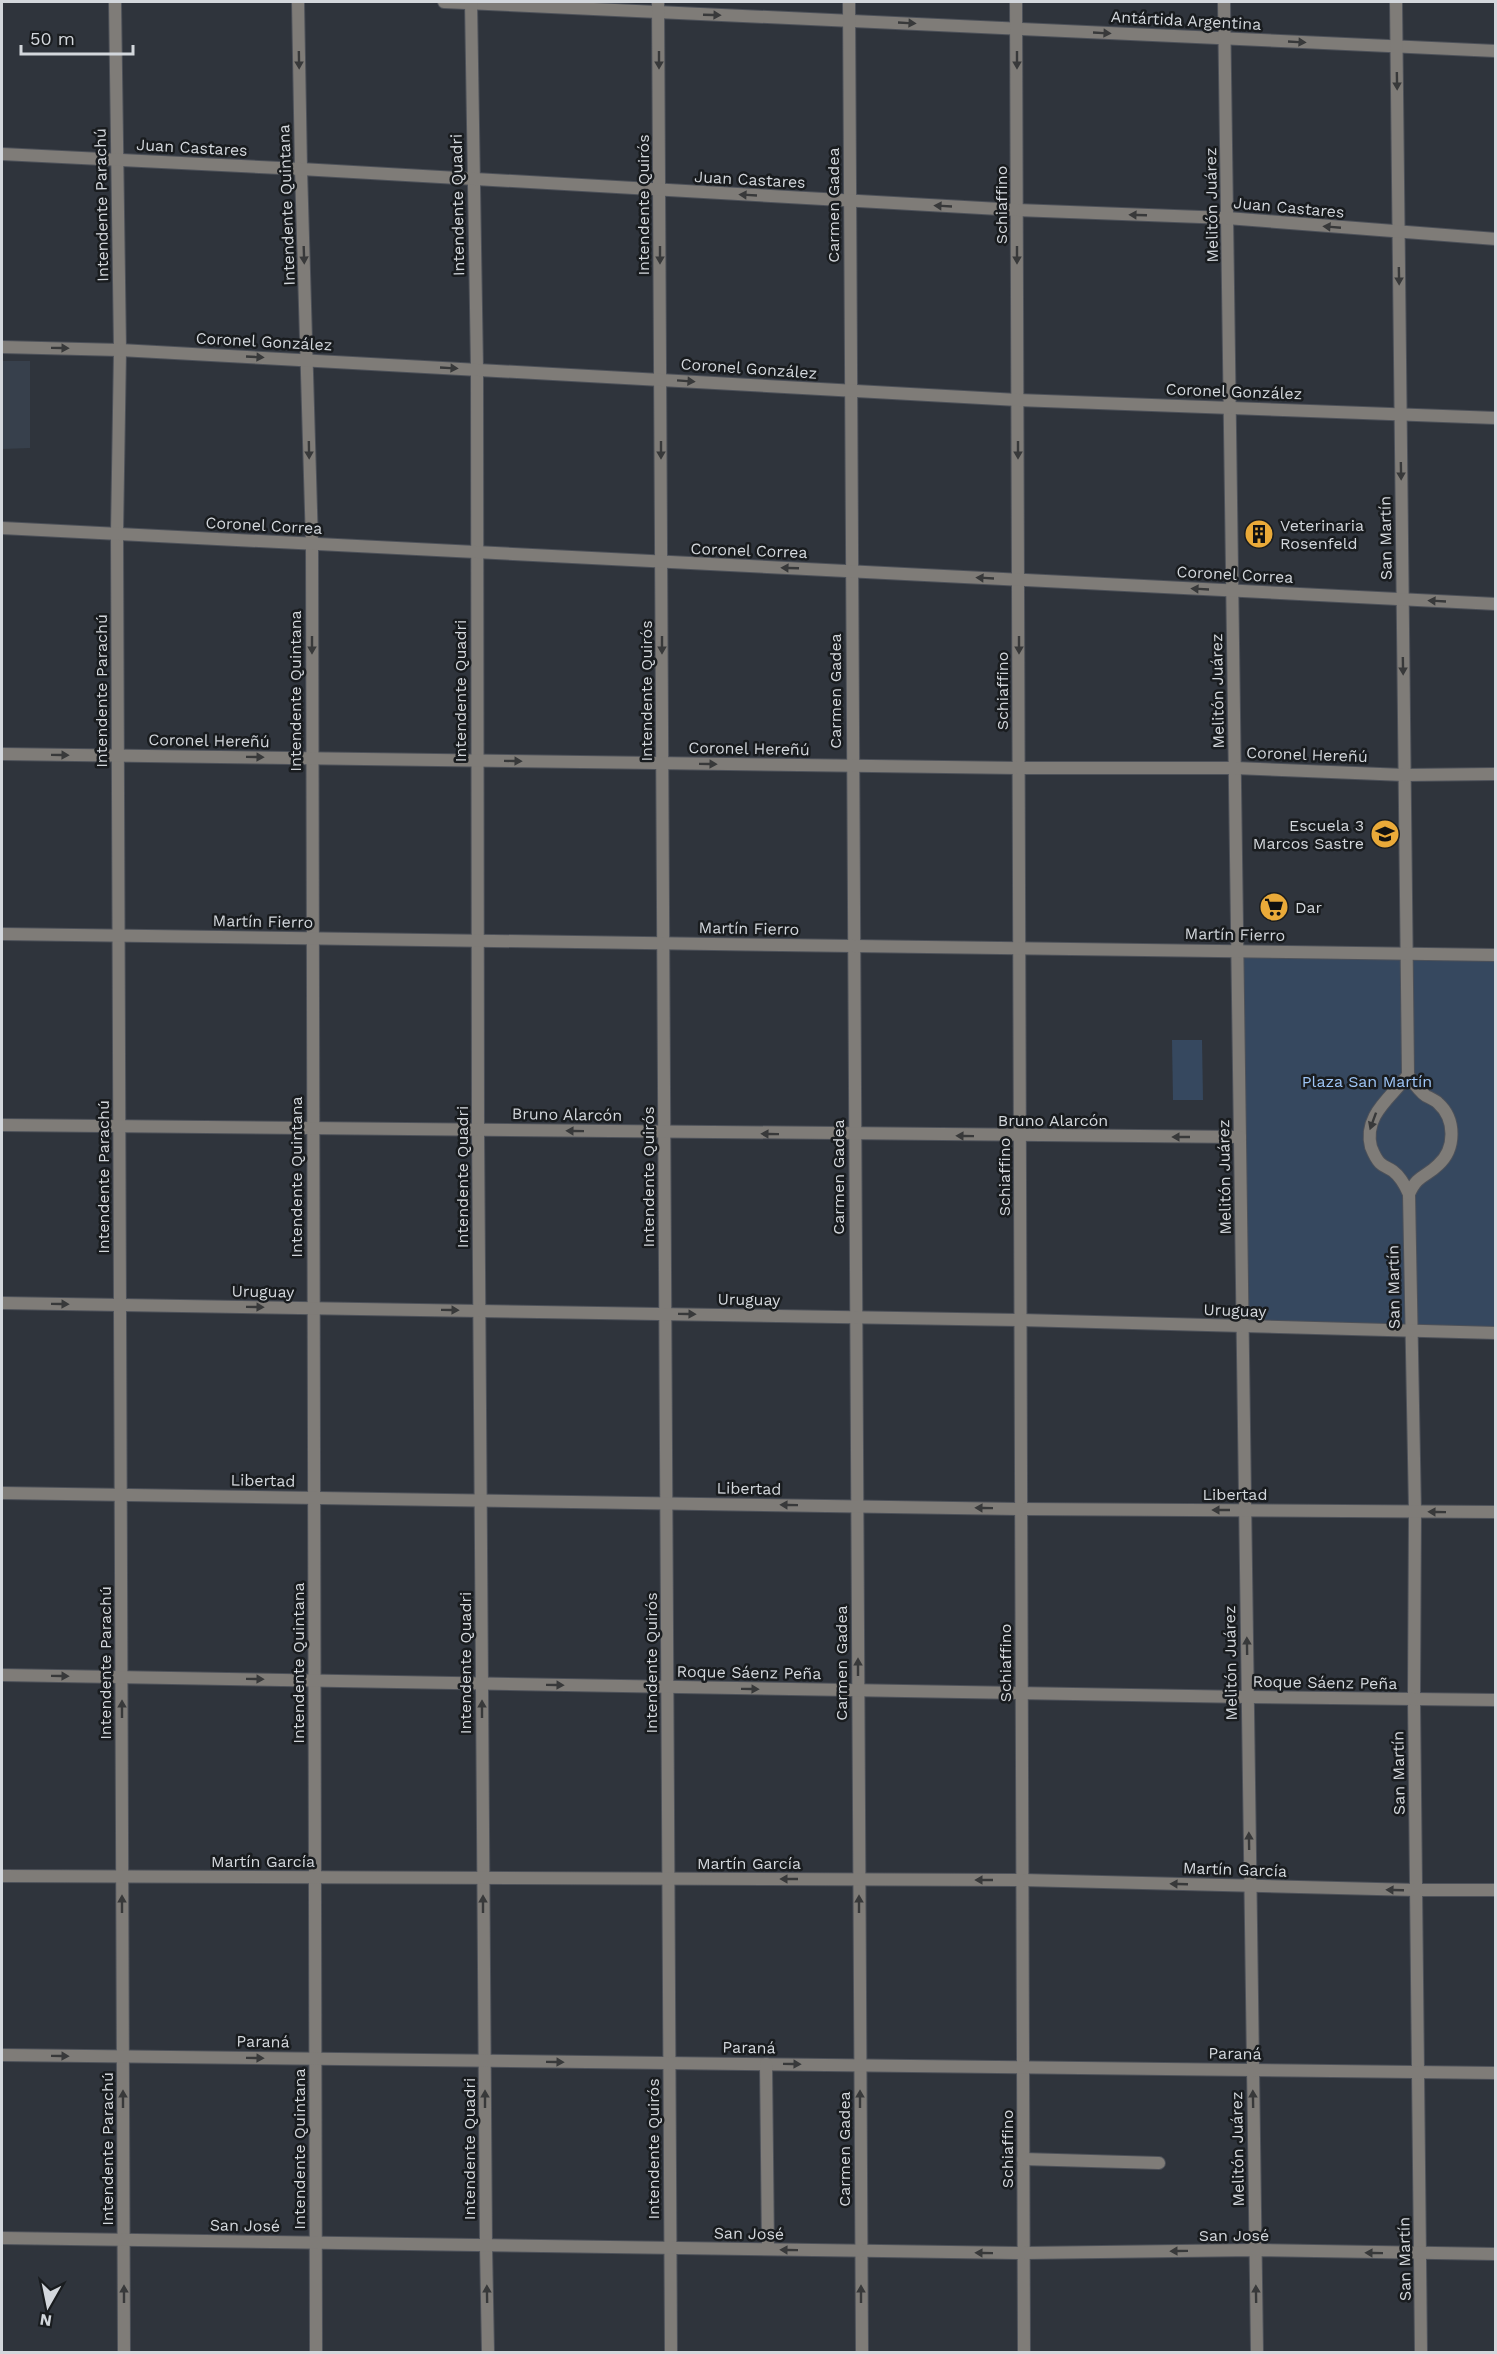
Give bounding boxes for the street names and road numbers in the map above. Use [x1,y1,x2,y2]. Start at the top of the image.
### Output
street label: Antártida Argentina [1110,7,1262,34]
street label: Intendente Quintana [274,124,299,286]
street label: Intendente Parachú [91,128,112,282]
street label: Intendente Quadri [447,134,468,276]
street label: Intendente Quirós [634,134,653,276]
street label: Juan Castares [136,135,248,160]
street label: Carmen Gadea [824,147,843,263]
street label: Melitón Juárez [1201,147,1222,263]
street label: Schiaffino [992,166,1011,244]
street label: Juan Castares [694,167,806,192]
street label: Juan Castares [1233,193,1345,222]
street label: Coronel González [195,328,333,355]
street label: Coronel González [680,354,818,383]
street label: Coronel González [1165,380,1303,403]
street label: San Martín [1375,496,1396,580]
street label: Coronel Correa [205,513,323,538]
street label: Coronel Correa [690,539,808,562]
street label: Coronel Correa [1176,562,1294,587]
street label: Intendente Quintana [286,610,305,772]
street label: Intendente Parachú [92,614,111,768]
street label: Intendente Quadri [451,620,470,762]
street label: Intendente Quirós [637,620,656,762]
street label: Carmen Gadea [826,633,845,749]
street label: Melitón Juárez [1207,633,1228,749]
street label: Schiaffino [993,652,1012,730]
street label: Coronel Hereñú [148,730,270,751]
street label: Coronel Hereñú [688,738,810,759]
street label: Coronel Hereñú [1246,743,1368,766]
street label: Martín Fierro [213,911,313,932]
street label: Martín Fierro [699,918,799,939]
street label: Martín Fierro [1185,924,1285,945]
street label: Intendente Quintana [287,1096,306,1258]
street label: Intendente Parachú [94,1100,113,1254]
street label: Bruno Alarcón [512,1104,622,1125]
street label: Intendente Quadri [453,1106,472,1248]
street label: Intendente Quirós [639,1106,658,1248]
street label: Bruno Alarcón [998,1111,1108,1130]
street label: Carmen Gadea [829,1119,848,1235]
street label: Melitón Juárez [1214,1119,1235,1235]
street label: Schiaffino [995,1138,1014,1216]
street label: San Martín [1383,1245,1404,1329]
street label: Uruguay [231,1281,295,1302]
street label: Uruguay [717,1289,781,1310]
street label: Uruguay [1203,1300,1267,1321]
street label: Libertad [230,1470,296,1491]
street label: Libertad [716,1478,782,1499]
street label: Libertad [1203,1485,1267,1504]
street label: Intendente Quintana [289,1582,308,1744]
street label: Intendente Parachú [96,1586,115,1740]
street label: Intendente Quadri [456,1592,475,1734]
street label: Intendente Quirós [642,1592,661,1734]
street label: Carmen Gadea [832,1605,851,1721]
street label: Melitón Juárez [1220,1605,1241,1721]
street label: Schiaffino [996,1624,1015,1702]
street label: Roque Sáenz Peña [677,1662,821,1683]
street label: Roque Sáenz Peña [1253,1672,1397,1693]
street label: San Martín [1388,1731,1409,1815]
street label: Martín García [211,1852,315,1871]
street label: Martín García [697,1854,801,1873]
street label: Martín García [1183,1858,1287,1881]
street label: Paraná [236,2032,290,2051]
street label: Paraná [722,2038,776,2057]
street label: Paraná [1208,2044,1262,2063]
street label: Intendente Quintana [290,2068,309,2230]
street label: Intendente Parachú [98,2072,117,2226]
street label: Intendente Quadri [460,2078,479,2220]
street label: Intendente Quirós [644,2078,663,2220]
street label: Carmen Gadea [835,2091,854,2207]
street label: Melitón Juárez [1227,2091,1248,2207]
street label: Schiaffino [998,2110,1017,2188]
street label: San José [210,2215,280,2236]
street label: San Martín [1394,2217,1415,2301]
street label: San José [714,2223,784,2244]
street label: San José [1199,2226,1269,2245]

